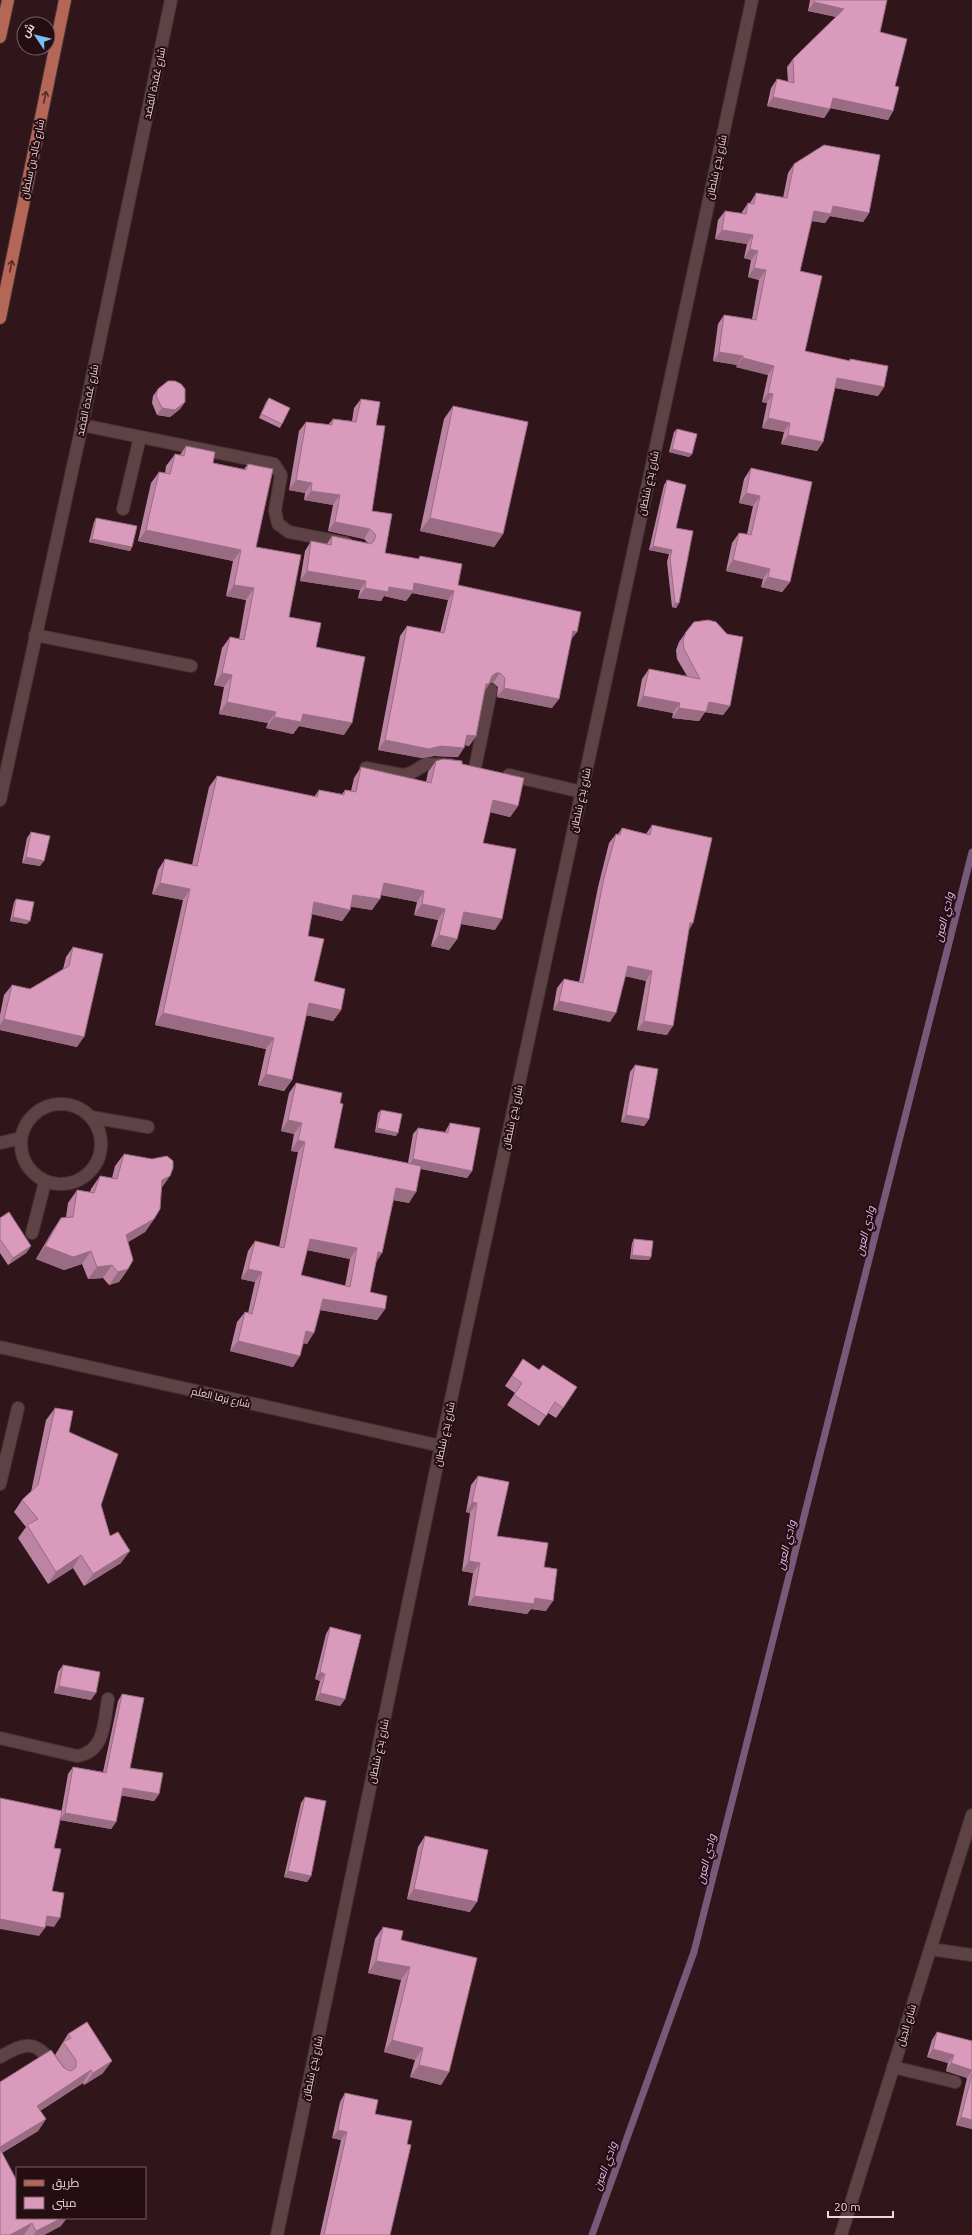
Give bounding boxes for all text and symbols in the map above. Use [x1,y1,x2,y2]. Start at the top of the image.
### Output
north arrow [16,16,56,56]
text: ش [19,21,38,40]
street label: شارع عُقدة القِصَد [142,46,168,120]
one-way arrow [41,91,49,104]
street label: شارع خالِد بن سلطان [19,118,47,200]
street label: شارع بَدَع سُلطان [704,134,730,201]
one-way arrow [7,260,15,273]
street label: شارع عُقدة القِصَد [75,363,101,437]
street label: شارع بَدَع سُلطان [636,450,662,517]
street label: شارع بَدَع سُلطان [568,767,594,834]
water label: وادي العين [932,890,959,944]
street label: شارع بَدَع سُلطان [500,1084,526,1151]
water label: وادي العين [853,1204,880,1258]
street label: شارع بَرقا العَلَم [190,1385,251,1412]
street label: شارع بَدَع سُلطان [432,1401,458,1468]
water label: وادي العين [774,1518,801,1572]
street label: شارع بَدَع سُلطان [366,1718,392,1785]
water label: وادي العين [694,1832,721,1886]
street label: شارع الحِيل [895,2003,919,2048]
street label: شارع بَدَع سُلطان [300,2035,326,2102]
water label: وادي العين [591,2139,622,2193]
legend [16,2167,146,2219]
text: طريق [52,2176,80,2190]
scale bar [828,2193,893,2219]
text: مبنى [52,2196,77,2210]
text: 20 m [834,2200,861,2213]

